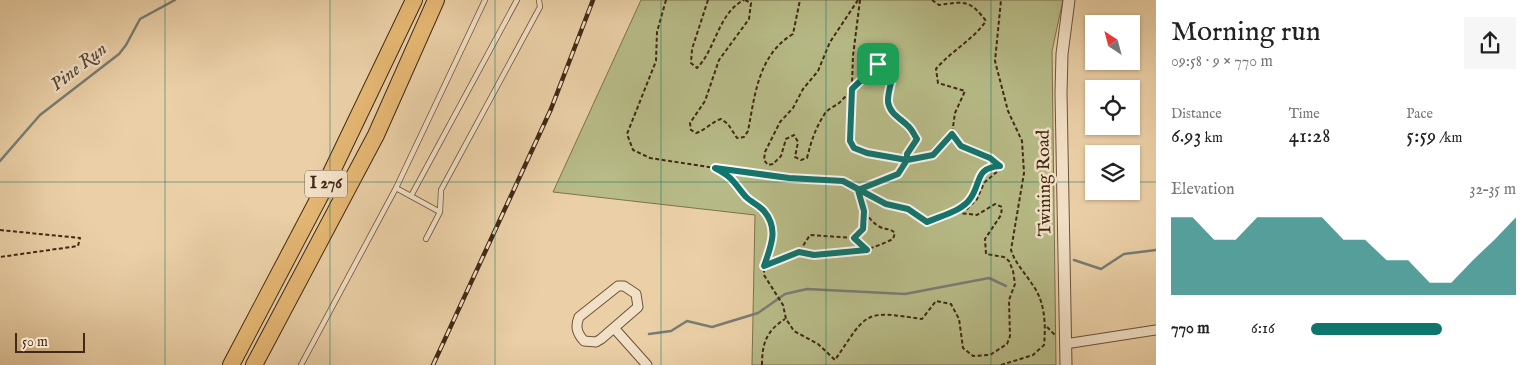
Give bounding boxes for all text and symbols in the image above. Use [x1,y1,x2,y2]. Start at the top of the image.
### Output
north arrow [1085,15,1140,70]
map controls [1085,15,1140,200]
text: Morning run [1171,15,1321,50]
button: share [1464,17,1516,69]
water label: Pine Run [46,37,112,97]
pin [857,43,899,85]
icon: arrive [864,50,892,78]
text: 09:58 · 9 × 770 m [1171,52,1273,72]
button: locate [1085,80,1140,135]
text: Distance [1171,105,1222,123]
text: Time [1289,105,1320,123]
text: Pace [1406,105,1433,123]
text: 6.93 [1171,123,1201,150]
text: 41:28 [1289,123,1330,150]
text: 5:59 [1406,123,1436,150]
street label: Twining Road [1033,129,1057,237]
text: km [1201,129,1223,147]
text: /km [1436,129,1462,147]
button: layers [1085,145,1140,200]
road number: I 276 [305,170,347,198]
text: Elevation [1171,180,1234,200]
text: 32–35 m [1470,180,1516,200]
text: 770 m [1171,319,1210,339]
text: 6:16 [1251,319,1275,339]
scale bar [15,330,85,353]
text: 50 m [22,333,48,351]

